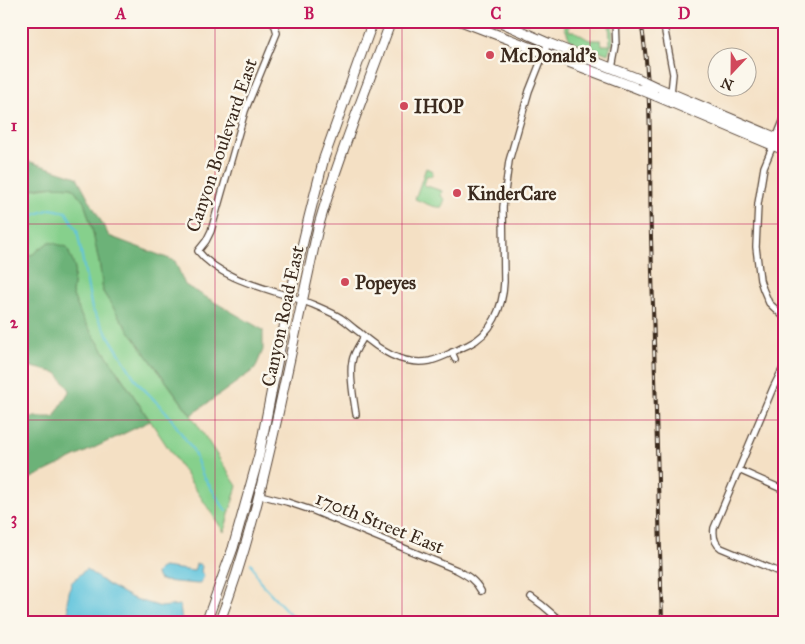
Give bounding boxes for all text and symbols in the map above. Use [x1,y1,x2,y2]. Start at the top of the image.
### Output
text: A [115,4,127,23]
text: B [304,4,314,23]
text: C [491,4,502,23]
text: D [678,4,691,23]
place label: McDonald's [500,44,597,67]
north arrow [708,48,758,98]
marker: McDonald's [484,49,496,61]
street label: Canyon Boulevard East [181,55,262,235]
text: N [719,73,736,94]
place label: IHOP [414,95,464,118]
marker: IHOP [398,100,410,112]
text: 1 [11,116,18,135]
place label: KinderCare [467,182,557,205]
marker: KinderCare [451,187,463,199]
street label: Canyon Road East [256,243,309,389]
place label: Popeyes [355,271,416,295]
marker: Popeyes [339,276,351,288]
text: 2 [10,313,19,332]
street label: 170th Street East [312,486,448,559]
text: 3 [11,509,17,529]

